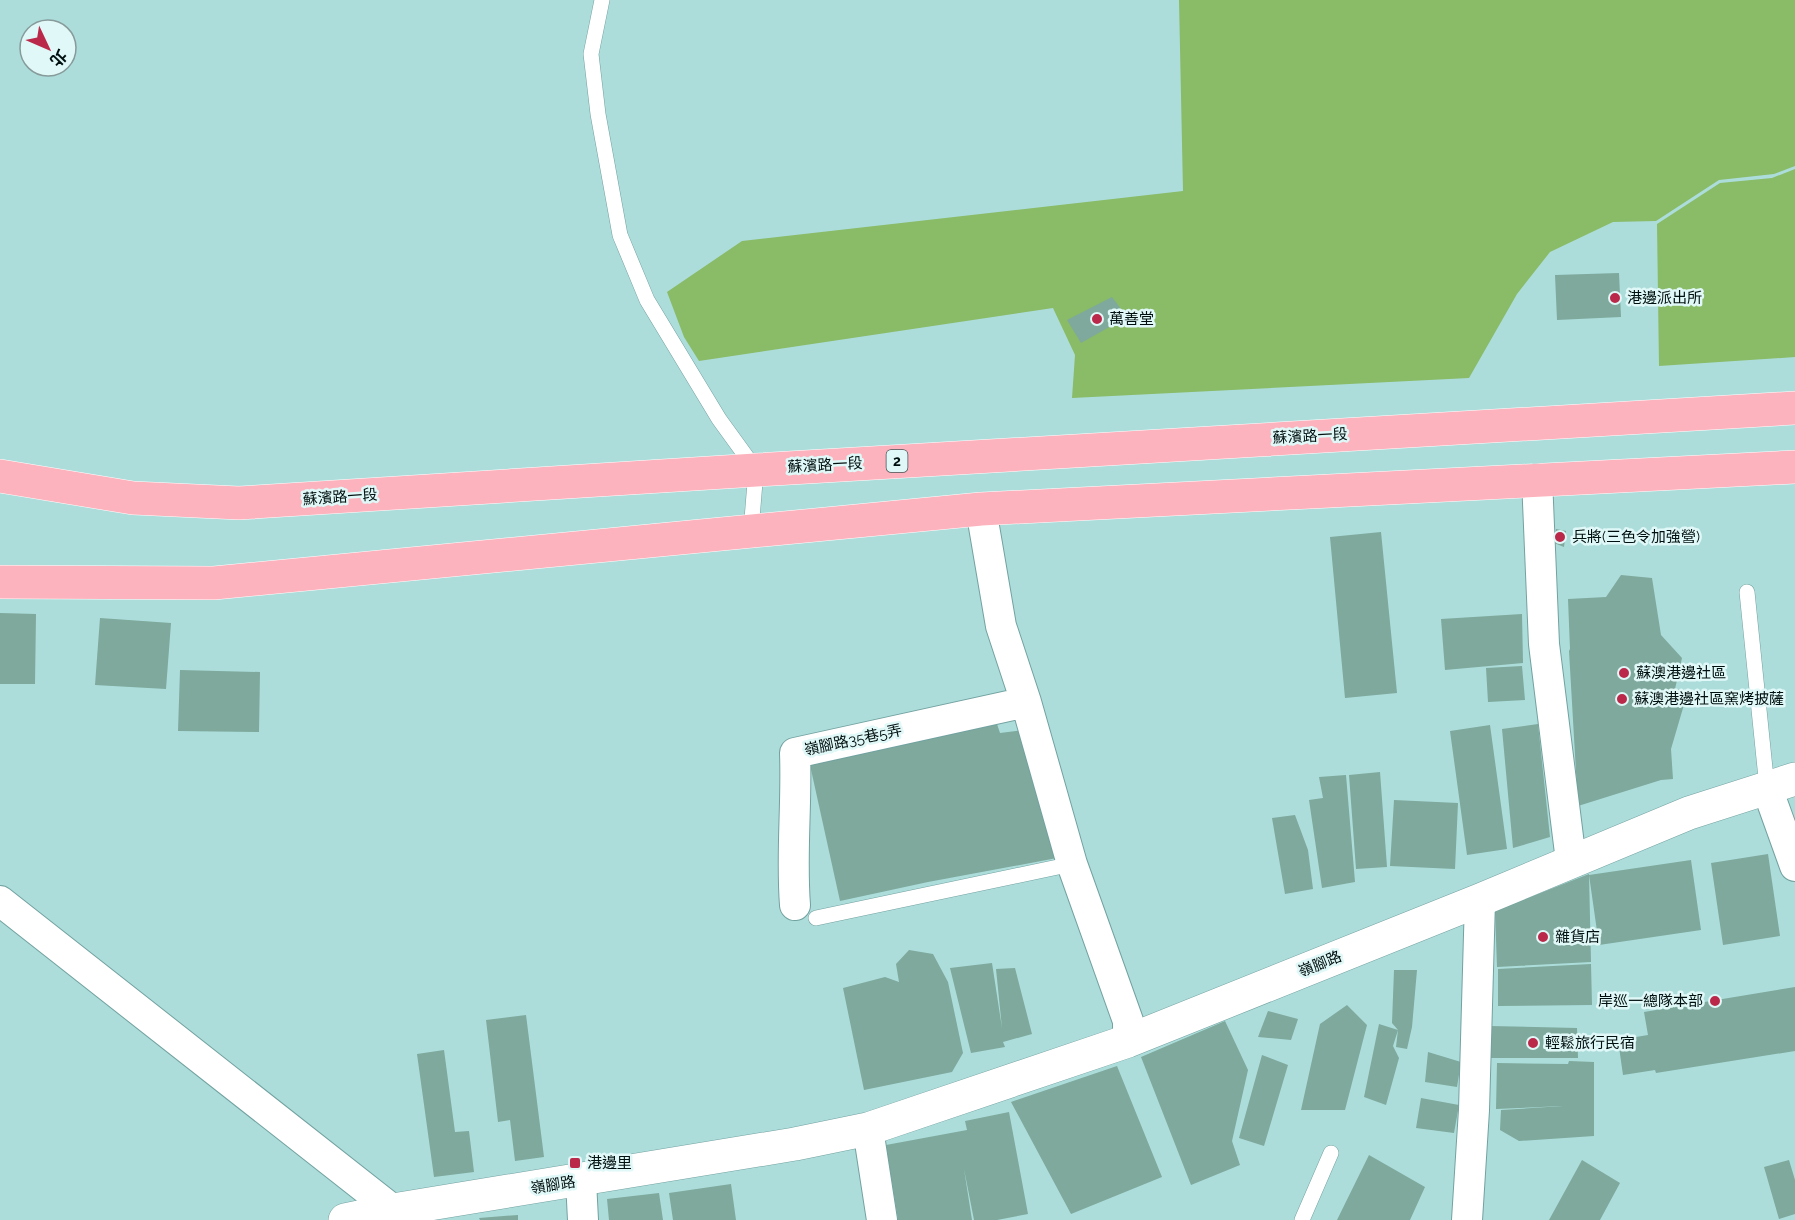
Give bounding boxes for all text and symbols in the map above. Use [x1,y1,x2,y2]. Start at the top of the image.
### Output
north arrow [18,18,78,78]
text: 北 [46,46,71,70]
place label: 港邊派出所 [1627,289,1702,307]
marker: 港邊派出所 [1608,291,1622,305]
place label: 萬善堂 [1109,310,1154,328]
marker: 萬善堂 [1090,312,1104,326]
street label: 蘇濱路一段 [1272,425,1348,447]
road number: 2 [886,450,908,472]
street label: 蘇濱路一段 [787,454,863,476]
street label: 蘇濱路一段 [302,485,378,509]
place label: 兵將(三色令加強營) [1572,528,1700,546]
marker: 兵將(三色令加強營) [1553,530,1567,544]
place label: 蘇澳港邊社區 [1636,664,1726,682]
marker: 蘇澳港邊社區 [1617,666,1631,680]
place label: 蘇澳港邊社區窯烤披薩 [1634,690,1784,708]
marker: 蘇澳港邊社區窯烤披薩 [1615,692,1629,706]
street label: 嶺腳路35巷5弄 [803,721,903,759]
place label: 雜貨店 [1555,928,1600,946]
marker: 雜貨店 [1536,930,1550,944]
street label: 嶺腳路 [1296,947,1344,981]
place label: 岸巡一總隊本部 [1598,992,1703,1010]
marker: 岸巡一總隊本部 [1708,994,1722,1008]
place label: 輕鬆旅行民宿 [1545,1034,1635,1052]
marker: 輕鬆旅行民宿 [1526,1036,1540,1050]
place label: 港邊里 [587,1154,632,1172]
marker: 港邊里 [568,1156,582,1170]
street label: 嶺腳路 [529,1173,577,1197]

